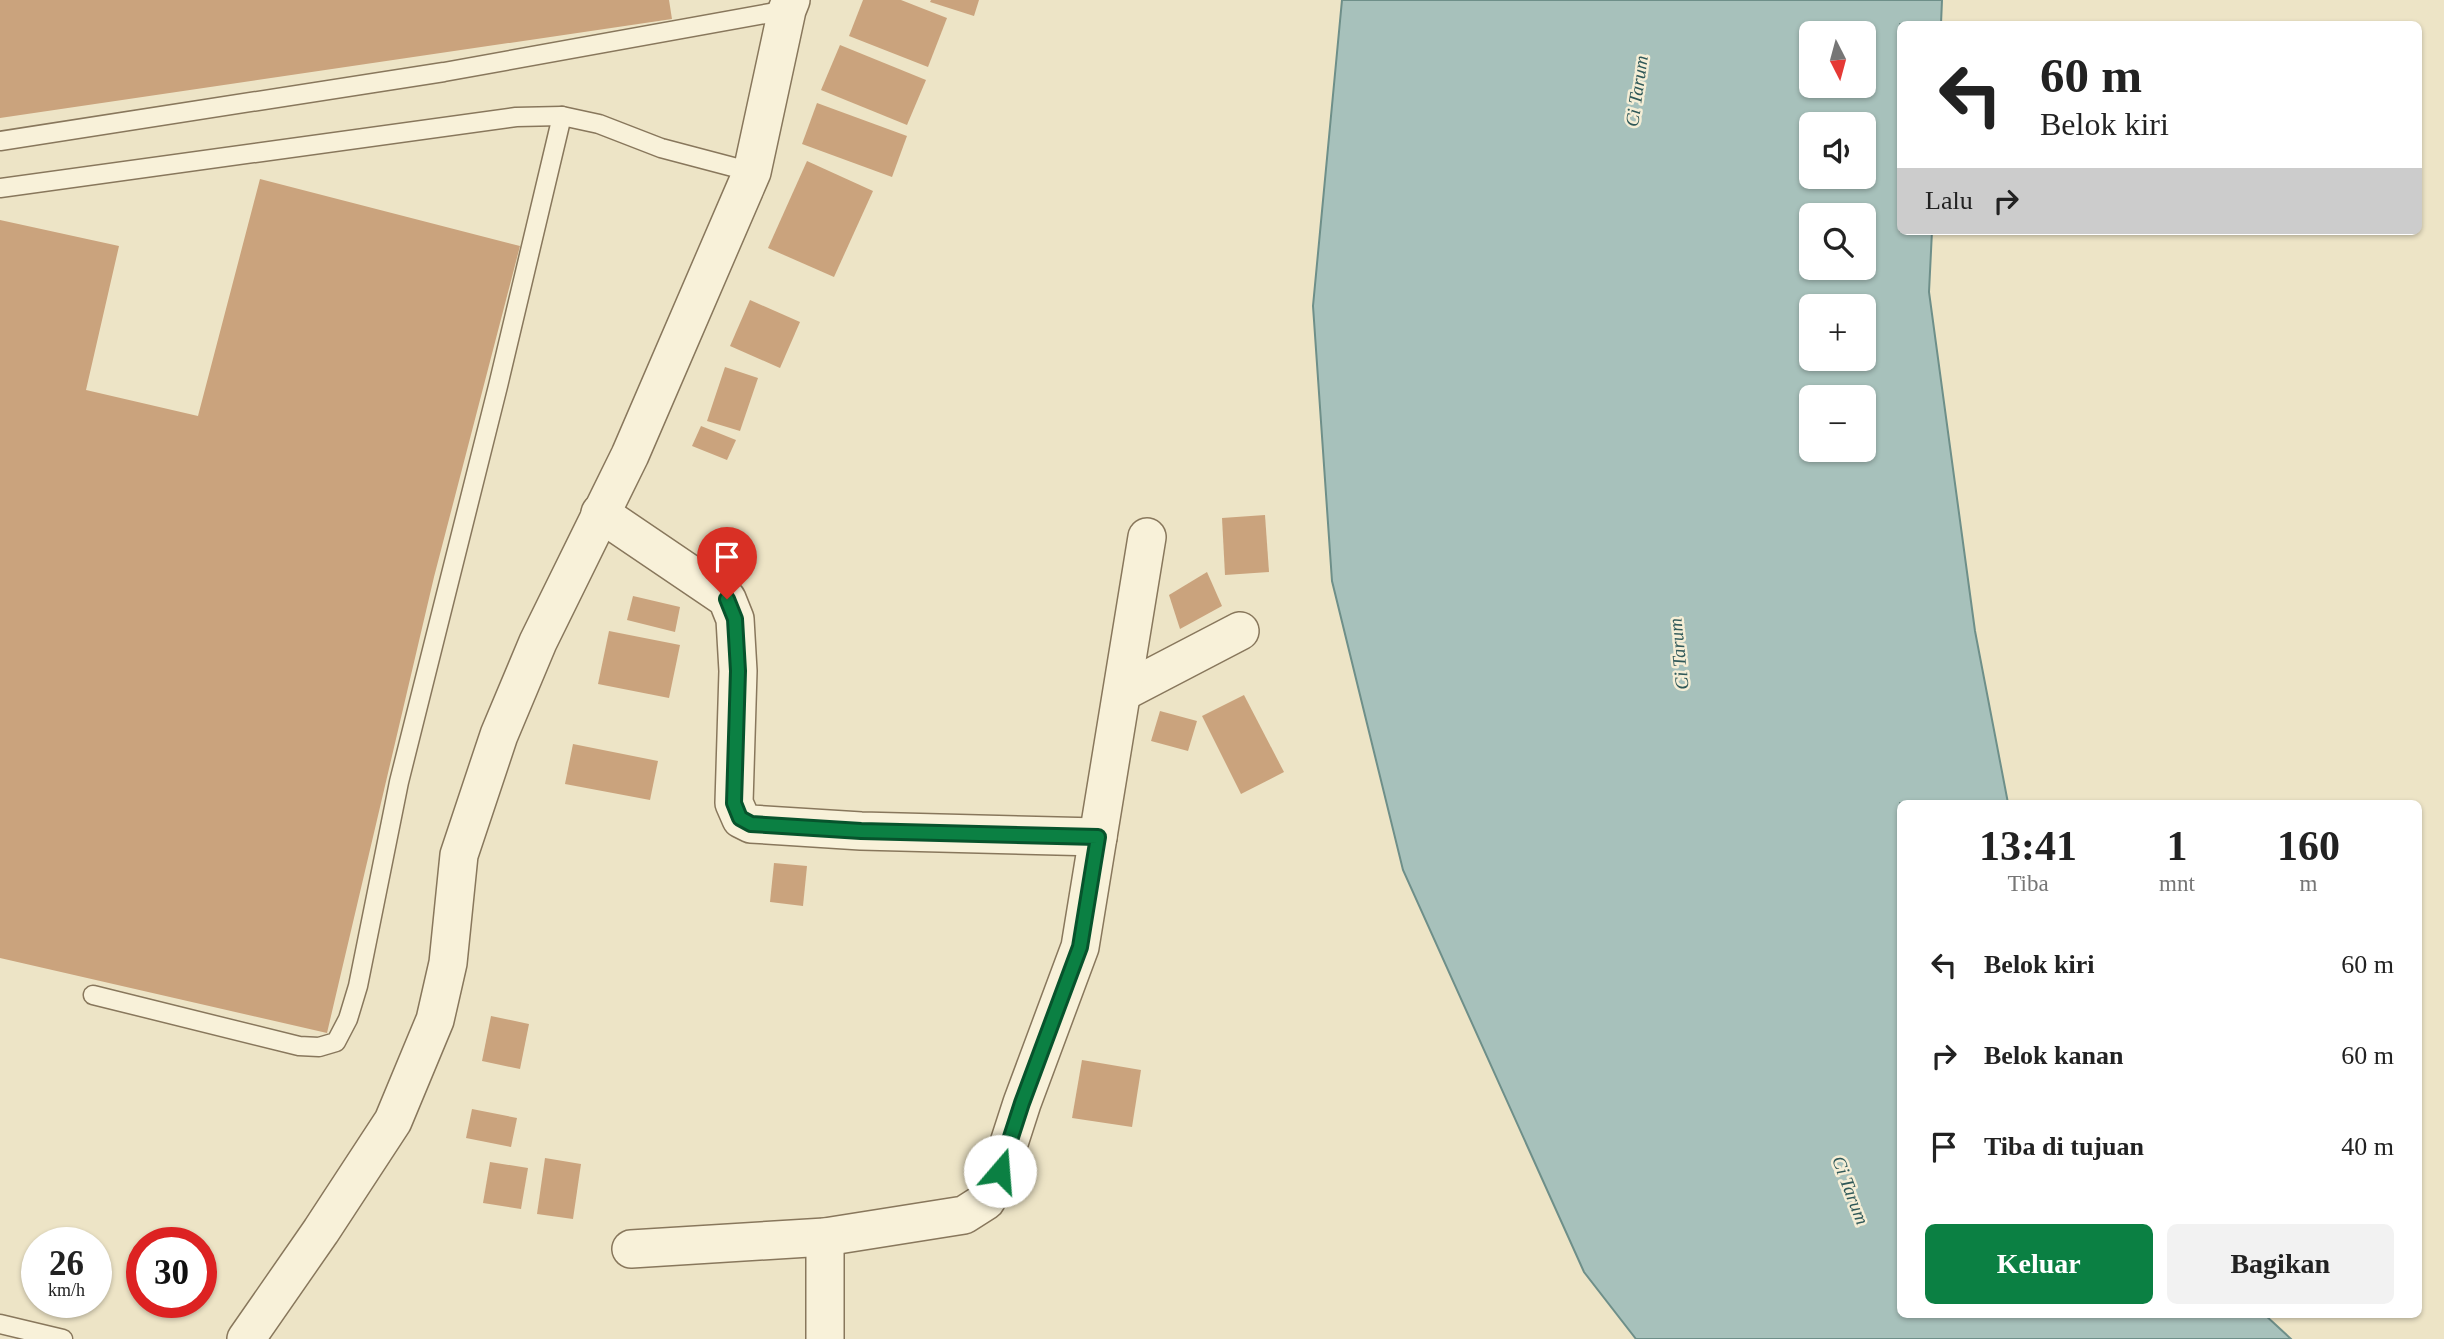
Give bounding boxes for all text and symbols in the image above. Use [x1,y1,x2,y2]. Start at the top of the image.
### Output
north arrow [1799,21,1876,98]
map controls [1799,21,1876,462]
text: 60 m [2040,48,2142,103]
icon: left [1925,49,2016,140]
water label: Ci Tarum [1621,54,1652,128]
text: Belok kiri [2040,106,2169,142]
button: sound [1799,112,1876,189]
icon: right [1987,182,2025,220]
text: Lalu [1925,186,1973,215]
button: search [1799,203,1876,280]
button: + [1799,294,1876,371]
button: − [1799,385,1876,462]
pin [697,527,757,599]
icon: arrive [708,538,746,576]
water label: Ci Tarum [1664,617,1693,691]
text: 13:41 [1979,823,2077,869]
text: 1 [2166,823,2187,869]
text: 160 [2277,823,2340,869]
text: Tiba [2007,871,2049,896]
text: mnt [2159,871,2195,896]
text: m [2299,871,2317,896]
icon: left [1925,946,1963,984]
text: Belok kiri [1984,950,2095,979]
text: 60 m [2341,950,2394,979]
icon: right [1925,1037,1963,1075]
text: Belok kanan [1984,1041,2123,1070]
text: 60 m [2341,1041,2394,1070]
icon: arrive [1925,1128,1963,1166]
text: Tiba di tujuan [1984,1132,2144,1161]
text: 40 m [2341,1132,2394,1161]
position arrow [963,1134,1037,1208]
water label: Ci Tarum [1828,1153,1873,1227]
button: Keluar [1925,1224,2153,1304]
button: Bagikan [2167,1224,2394,1304]
speed limit sign: 30 [126,1227,217,1318]
text: 26 [49,1244,84,1283]
text: km/h [48,1280,85,1300]

